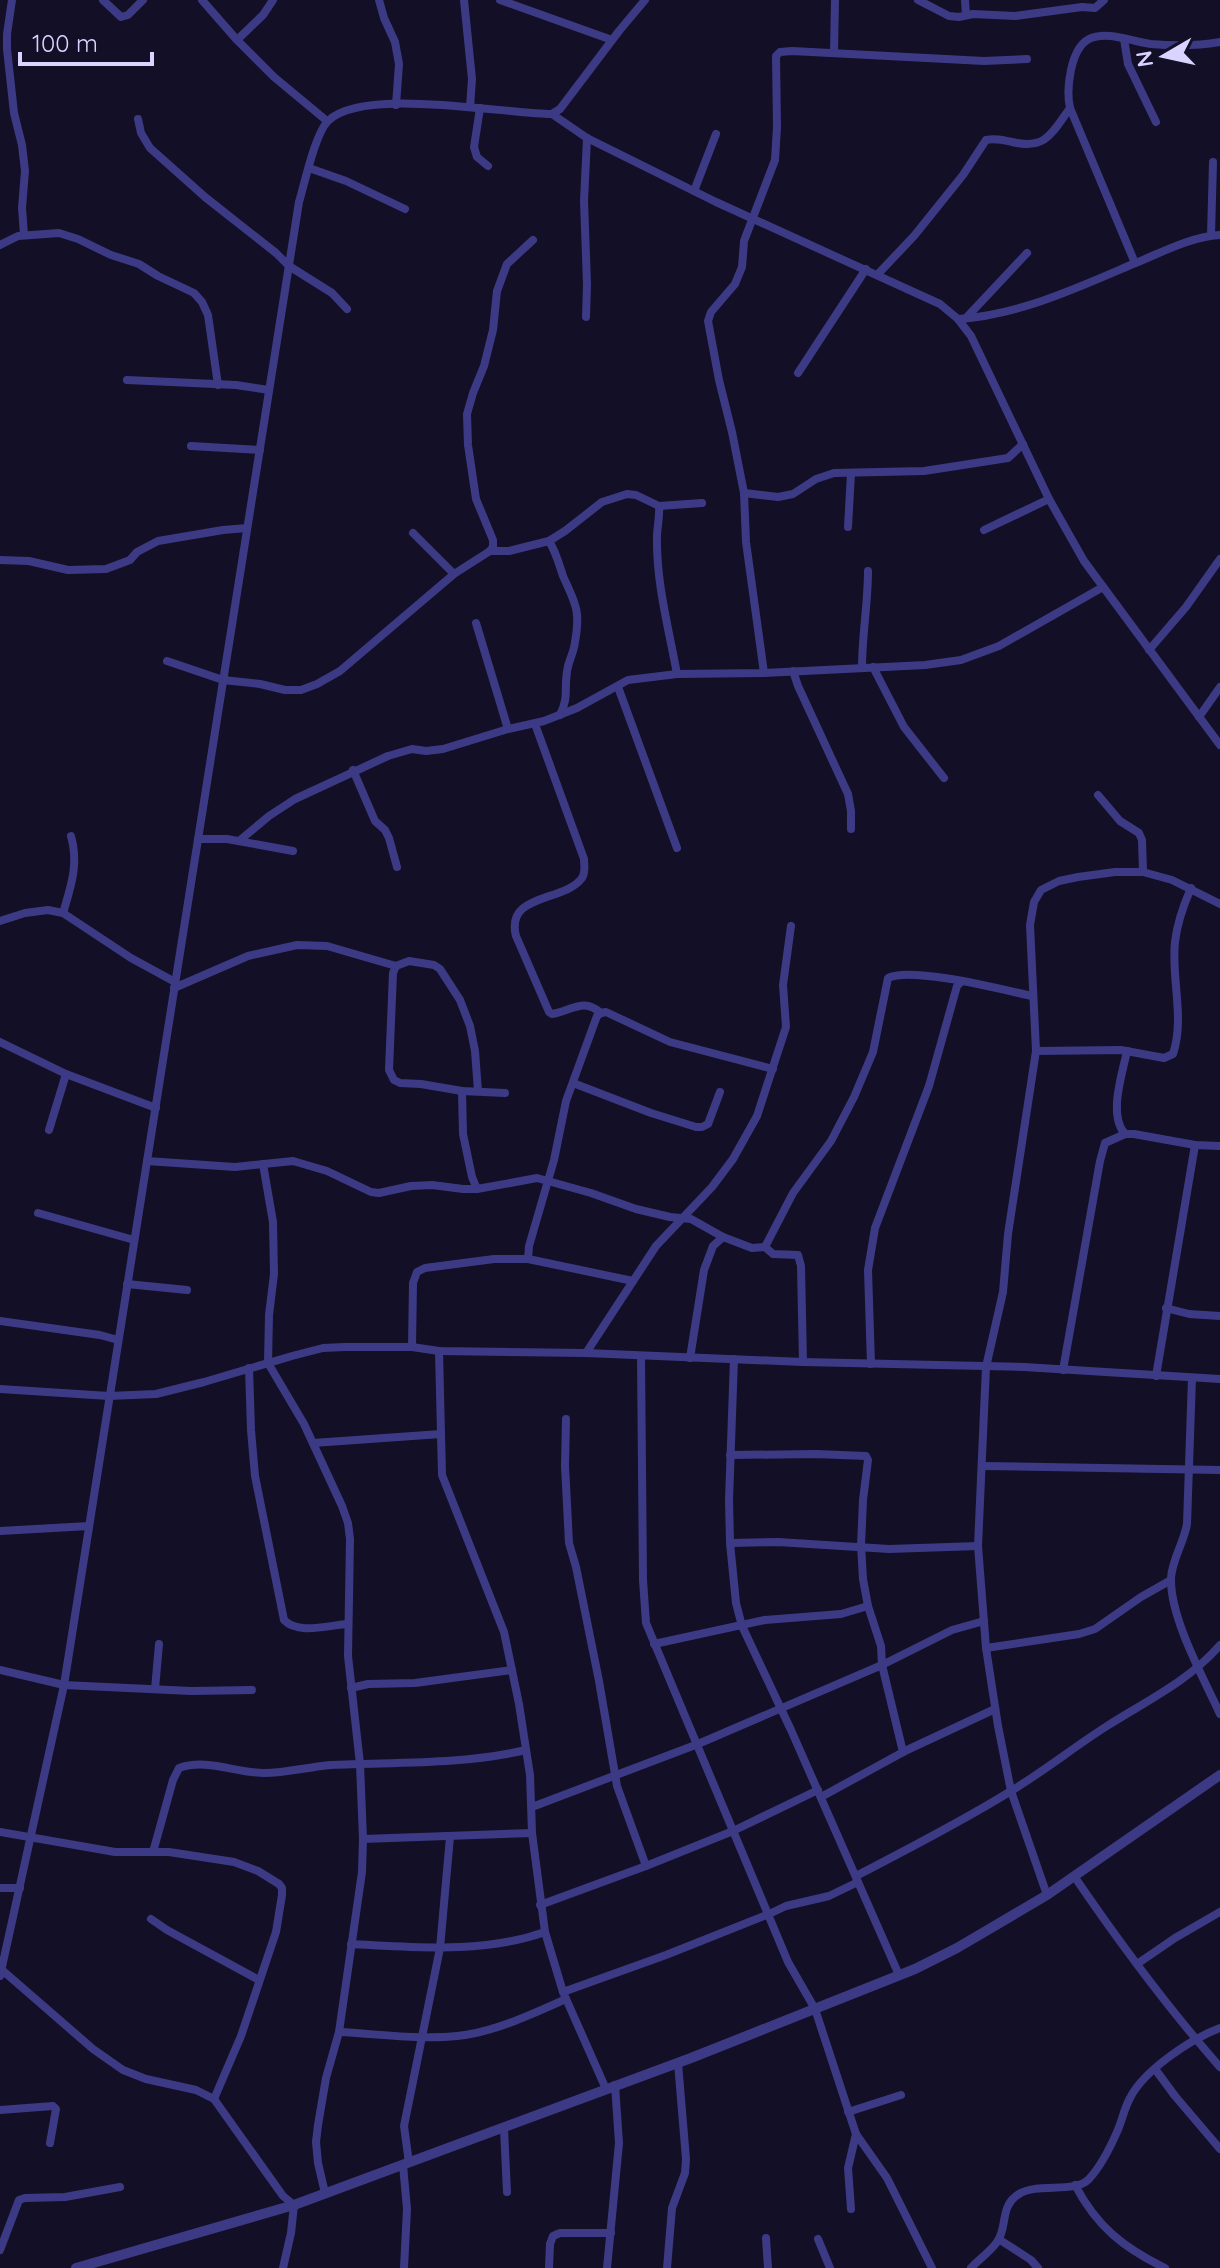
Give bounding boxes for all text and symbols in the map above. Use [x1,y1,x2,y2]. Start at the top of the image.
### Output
scale bar [20,16,152,66]
north arrow [1124,16,1204,96]
text: 100 m [32,28,98,58]
text: N [1129,49,1159,69]

